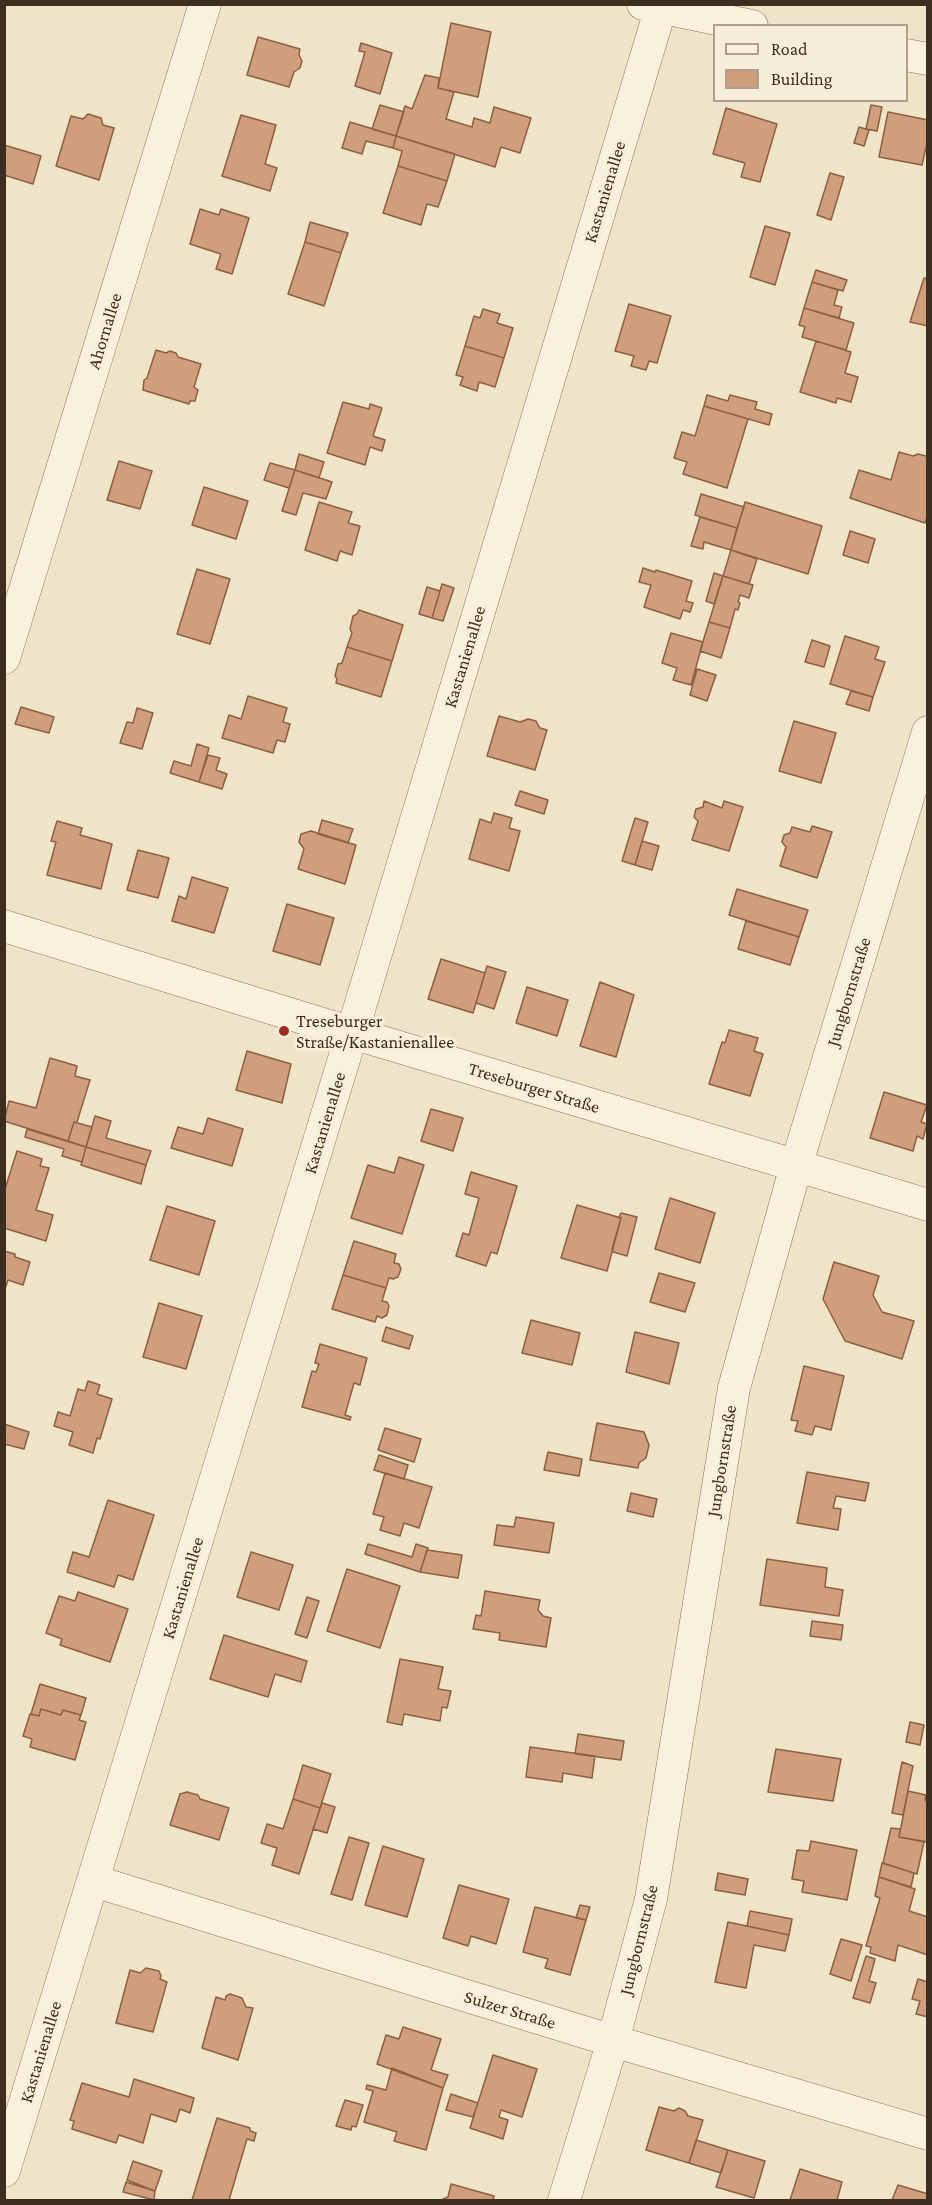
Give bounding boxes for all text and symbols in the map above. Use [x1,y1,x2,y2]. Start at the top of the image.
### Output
legend [713,24,908,102]
text: Road [771,39,808,59]
text: Building [771,69,832,89]
street label: Kastanienallee [579,138,631,246]
street label: Ahornallee [83,290,127,372]
street label: Kastanienallee [439,603,491,711]
street label: Jungbornstraße [822,935,876,1049]
place label: Treseburger Straße/Kastanienallee [296,1010,454,1052]
marker: Treseburger Straße/Kastanienallee [277,1024,291,1038]
street label: Treseburger Straße [466,1058,602,1118]
street label: Kastanienallee [299,1069,351,1177]
street label: Jungbornstraße [703,1404,741,1518]
street label: Kastanienallee [157,1534,209,1642]
street label: Jungbornstraße [615,1883,663,1997]
street label: Sulzer Straße [462,1986,558,2034]
street label: Kastanienallee [15,1998,67,2106]

